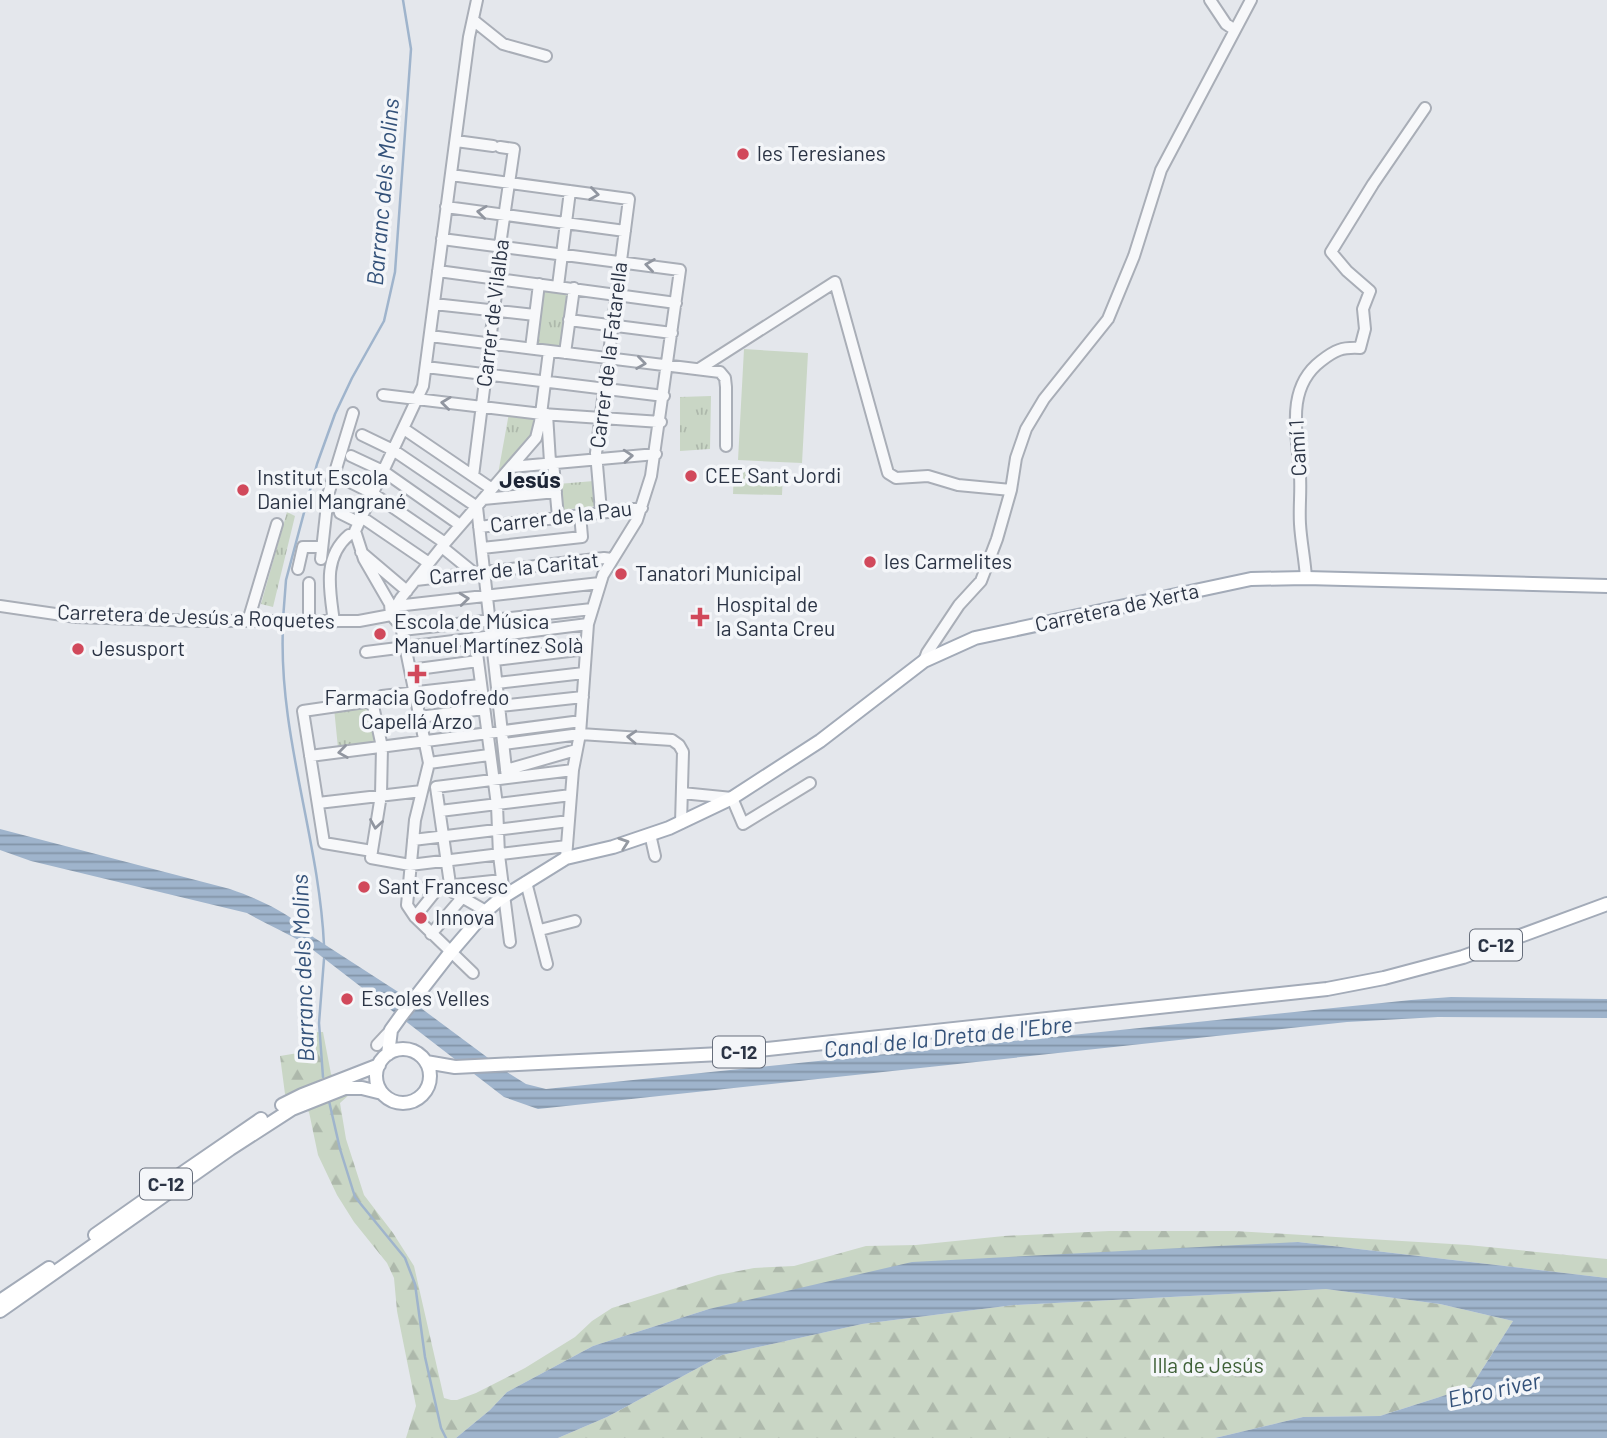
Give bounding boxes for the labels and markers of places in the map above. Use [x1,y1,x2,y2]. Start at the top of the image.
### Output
place label: les Teresianes [757,140,886,165]
marker: les Teresianes [735,146,751,162]
place label: CEE Sant Jordi [705,462,841,487]
place label: Institut Escola Daniel Mangrané [257,464,406,513]
marker: CEE Sant Jordi [683,468,699,484]
marker: Institut Escola Daniel Mangrané [235,482,251,498]
place label: les Carmelites [884,548,1012,573]
marker: les Carmelites [862,554,878,570]
place label: Tanatori Municipal [635,560,802,585]
marker: Tanatori Municipal [613,566,629,582]
place label: Hospital de la Santa Creu [716,591,835,640]
marker: Hospital de la Santa Creu [690,607,710,627]
place label: Escola de Música Manuel Martínez Solà [394,608,583,657]
marker: Escola de Música Manuel Martínez Solà [372,626,388,642]
place label: Jesusport [92,635,185,660]
marker: Jesusport [70,641,86,657]
marker: Farmacia Godofredo Capellá Arzo [409,666,425,682]
place label: Farmacia Godofredo Capellá Arzo [324,684,510,733]
place label: Sant Francesc [378,873,508,898]
marker: Sant Francesc [356,879,372,895]
place label: Innova [435,904,494,929]
marker: Innova [413,910,429,926]
place label: Escoles Velles [361,985,490,1010]
marker: Escoles Velles [339,991,355,1007]

